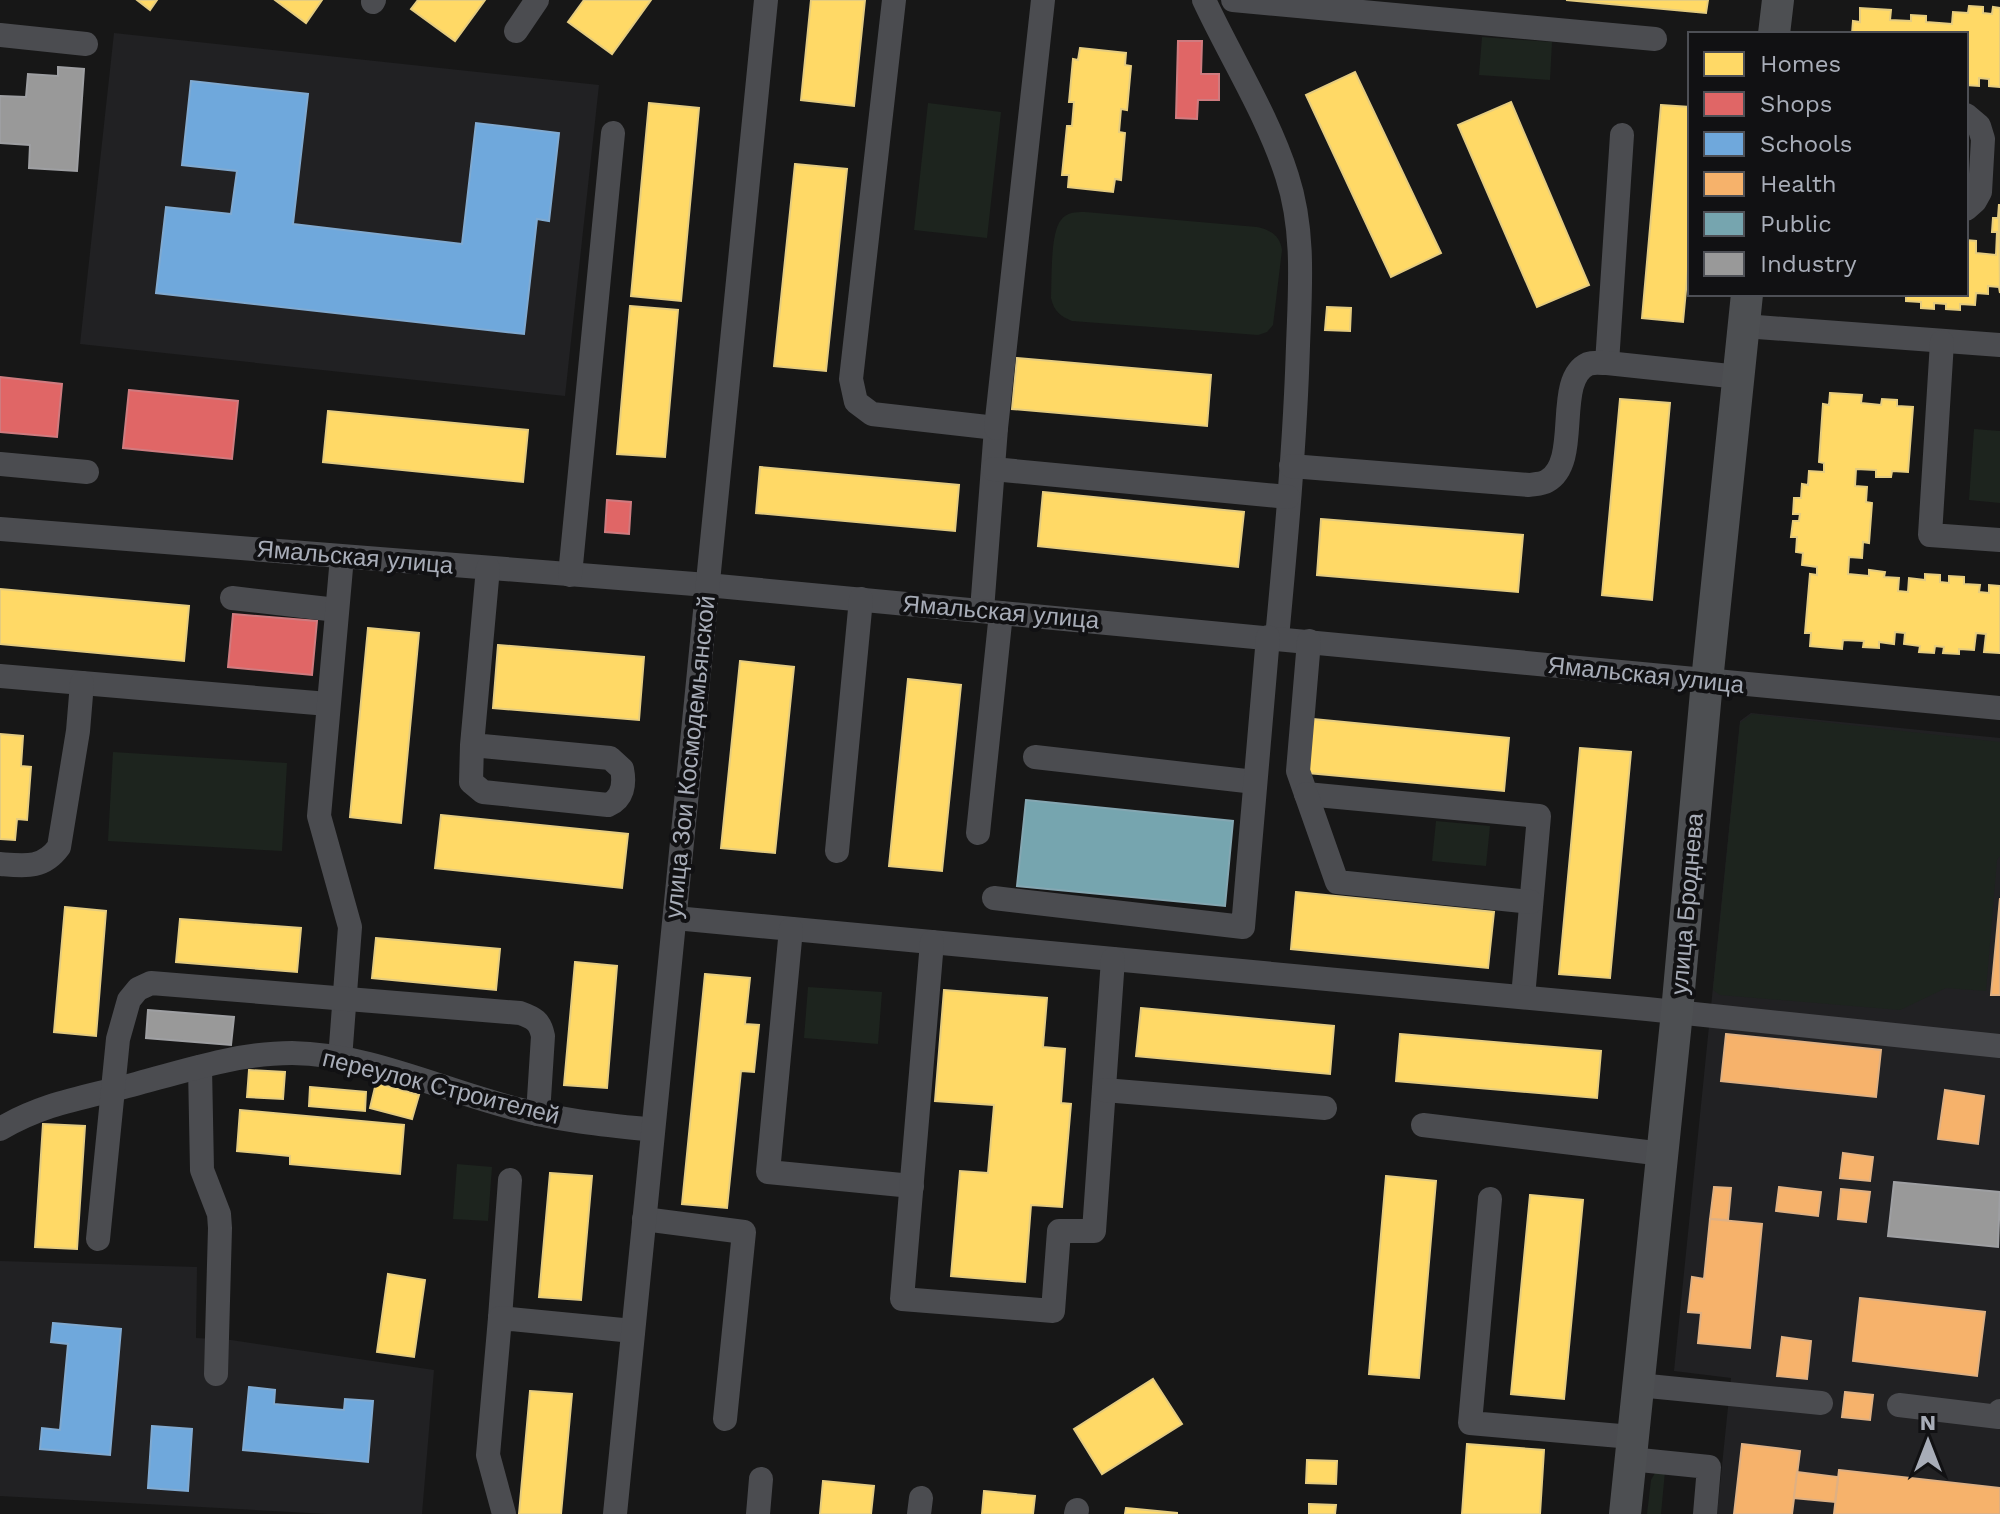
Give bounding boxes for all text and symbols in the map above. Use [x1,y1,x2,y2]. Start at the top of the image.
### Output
legend [1688,32,1968,296]
text: Homes [1760,50,1841,78]
text: Shops [1760,90,1832,118]
text: Schools [1760,130,1852,158]
text: Health [1760,170,1837,198]
text: Public [1760,210,1832,238]
text: Industry [1760,250,1857,278]
street label: Ямальская улица [256,534,455,580]
street label: Ямальская улица [902,589,1101,635]
street label: улица Зои Космодемьянской [659,594,721,920]
street label: Ямальская улица [1546,651,1746,699]
street label: улица Броднева [1665,811,1709,996]
street label: переулок Строителей [320,1044,562,1130]
north arrow [1888,1402,1968,1482]
text: N [1920,1410,1936,1435]

